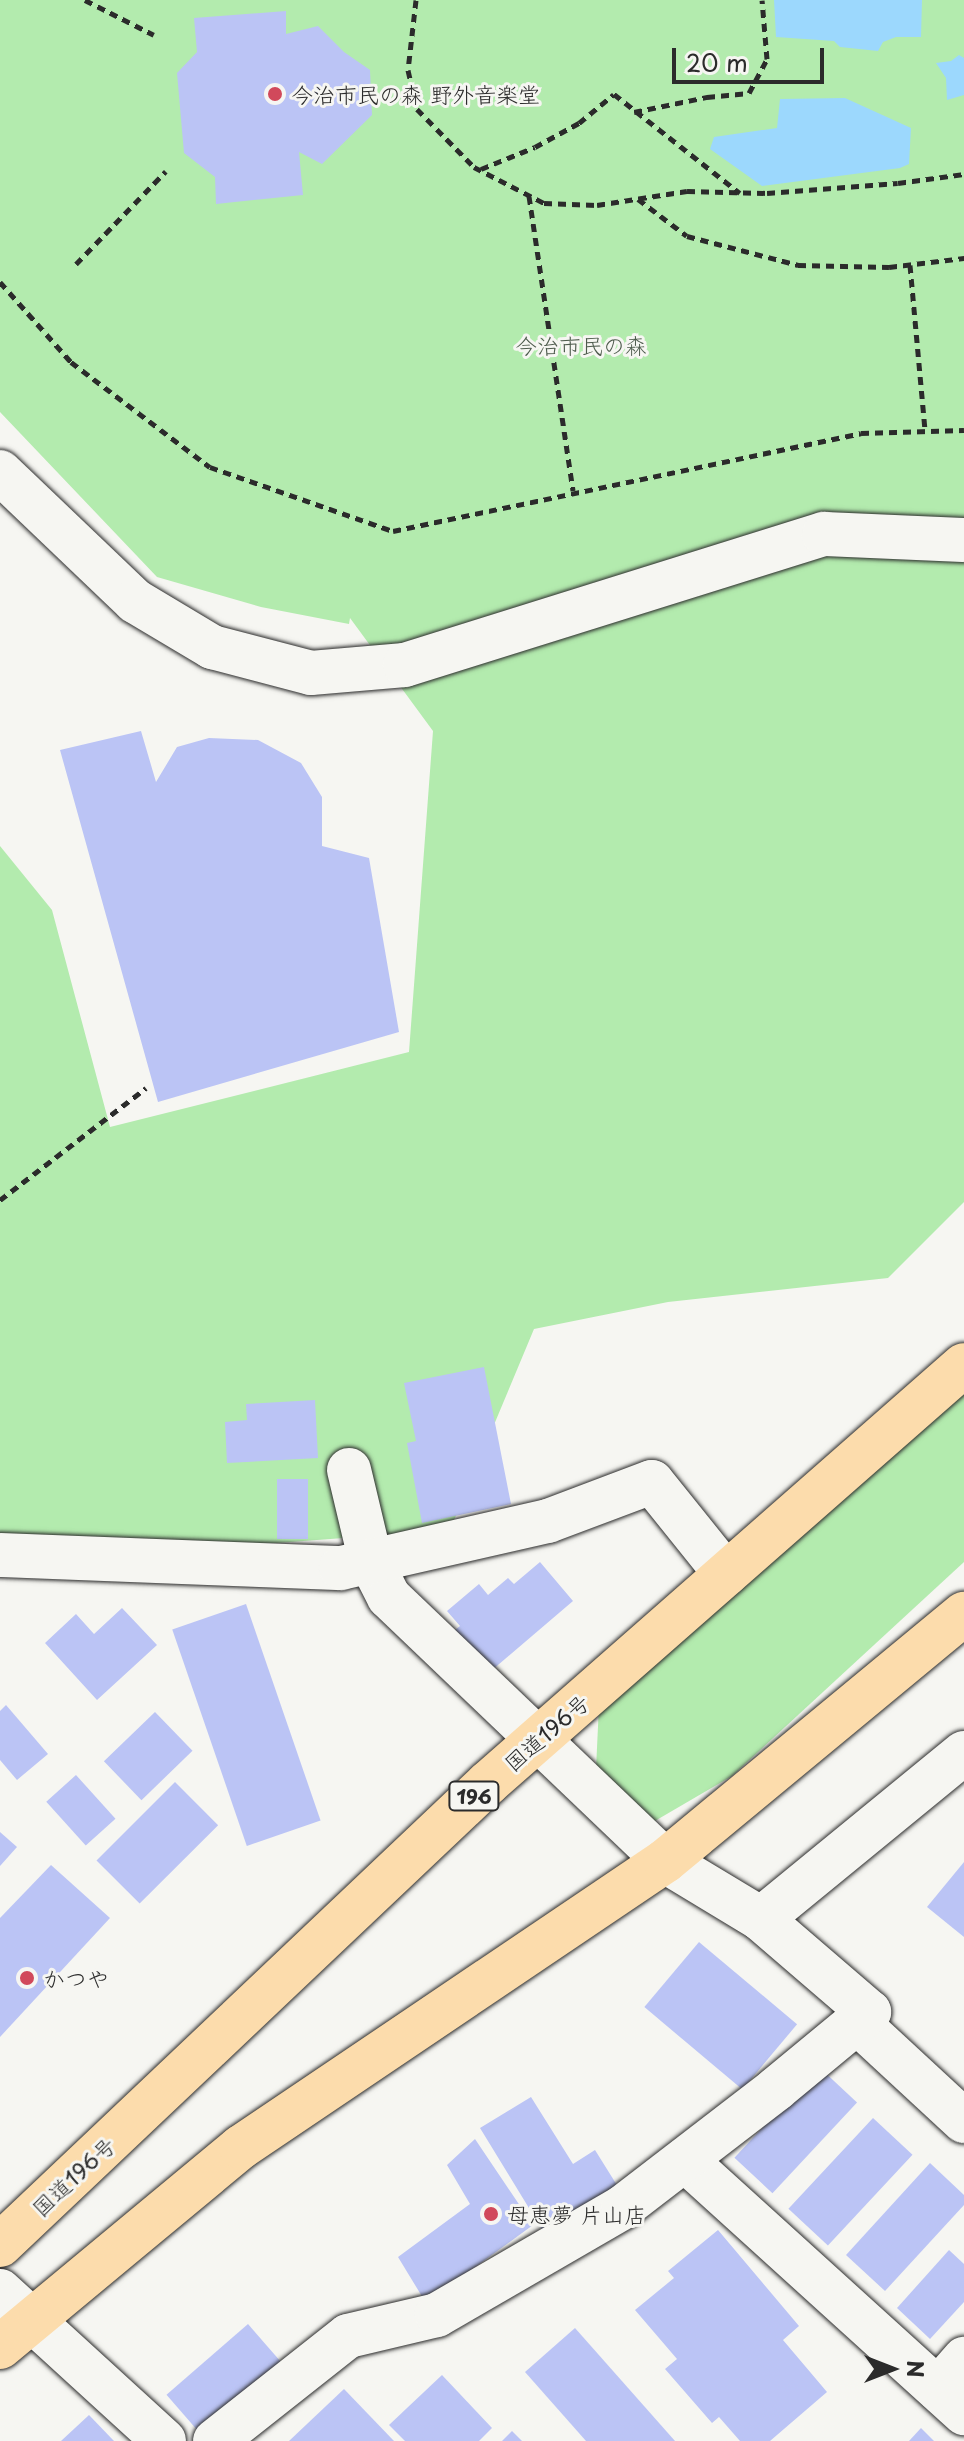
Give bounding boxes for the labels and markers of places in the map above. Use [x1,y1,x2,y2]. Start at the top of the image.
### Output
place label: 今治市民の森 野外音楽堂 [291,81,540,107]
marker: 今治市民の森 野外音楽堂 [266,85,284,103]
place label: かつや [43,1965,109,1991]
marker: かつや [18,1969,36,1987]
place label: 母恵夢 片山店 [507,2201,646,2227]
marker: 母恵夢 片山店 [482,2205,500,2223]

